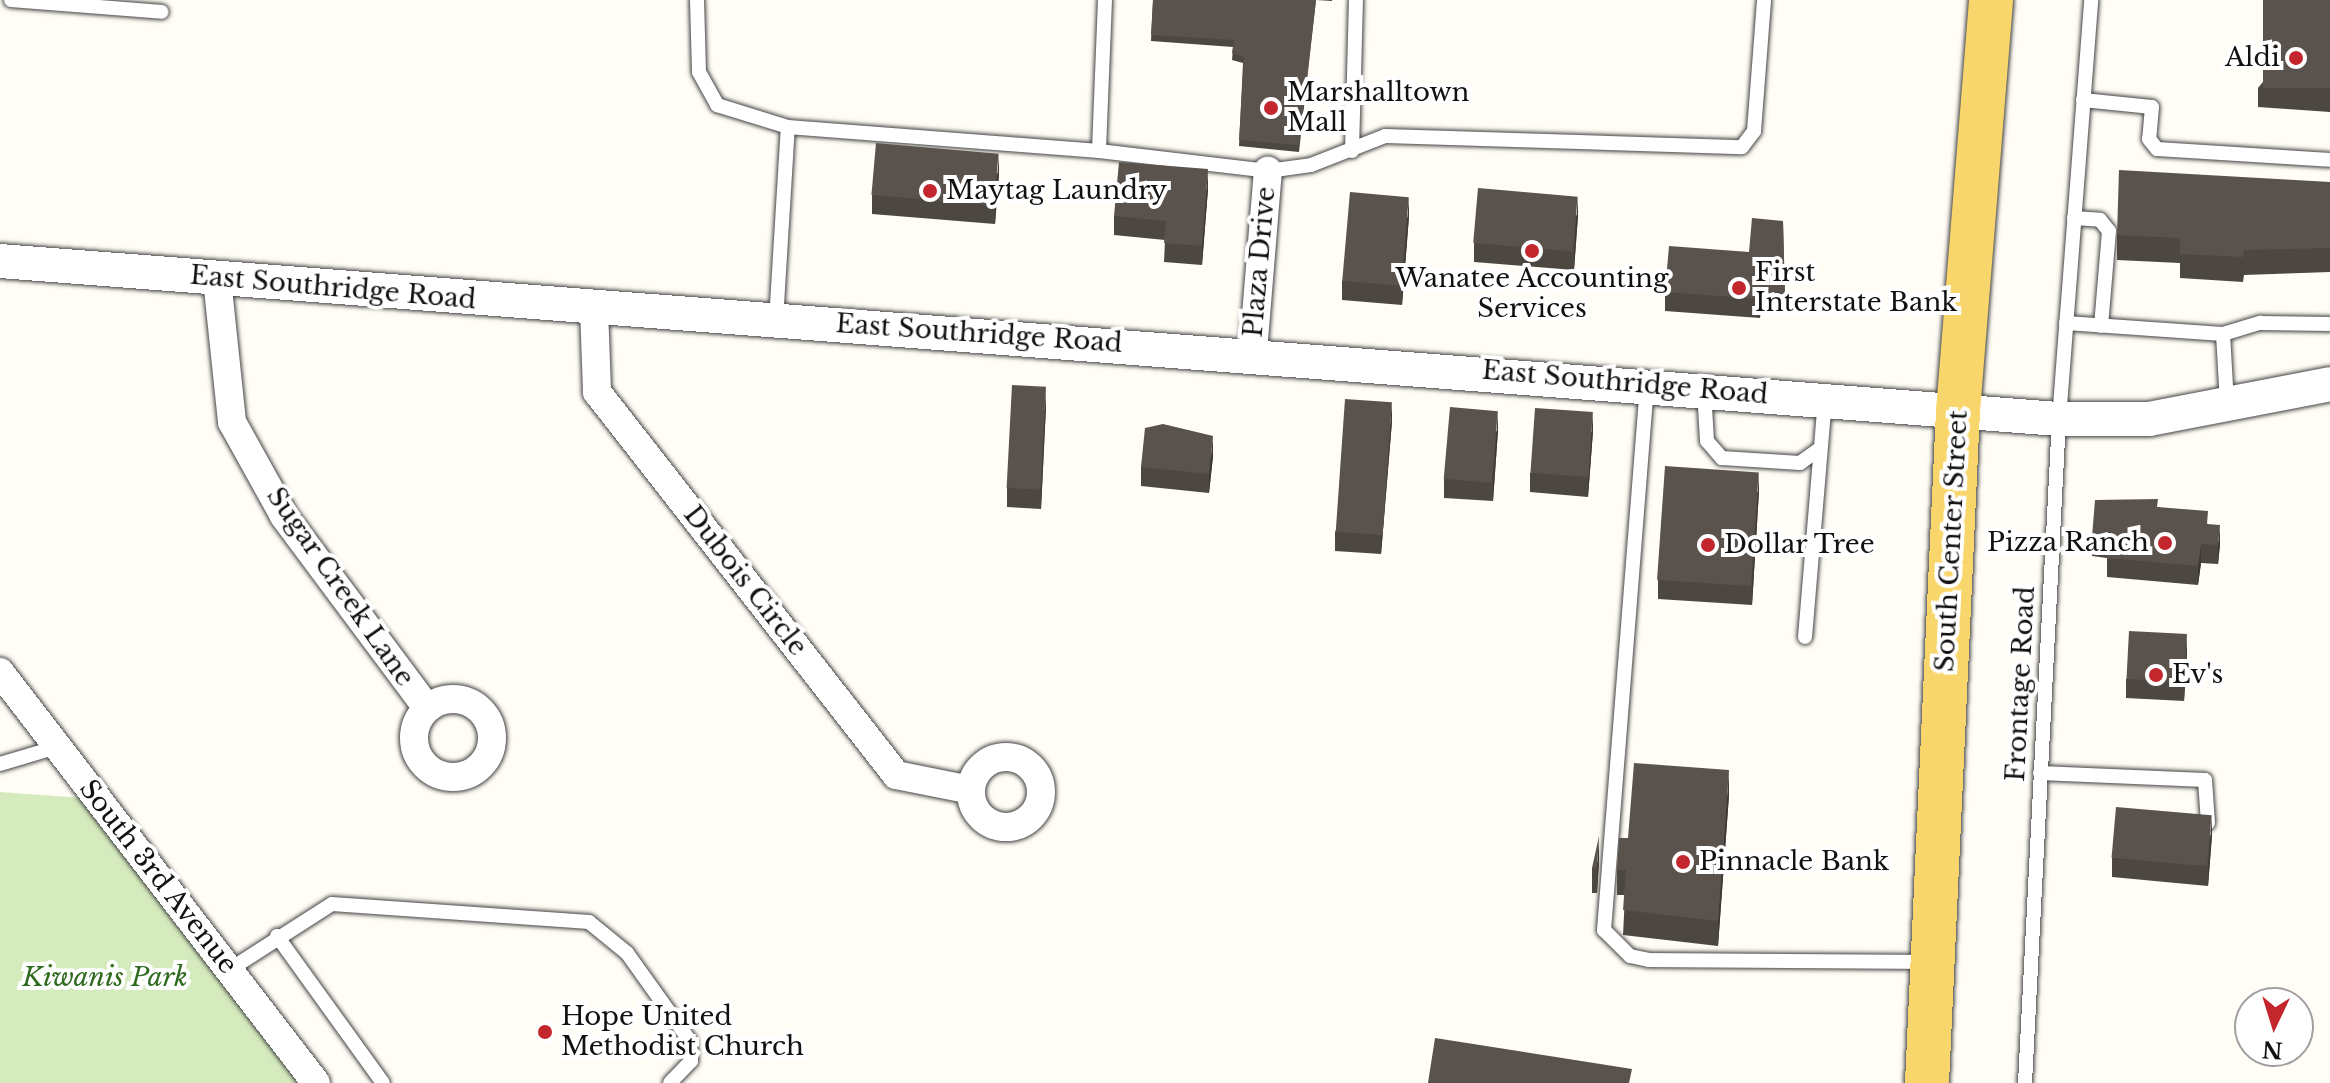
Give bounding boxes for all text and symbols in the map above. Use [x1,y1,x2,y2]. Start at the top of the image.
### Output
place label: Aldi [2225,42,2280,74]
marker: Aldi [2287,49,2305,67]
place label: Marshalltown Mall [1287,77,1470,138]
marker: Marshalltown Mall [1262,99,1280,117]
place label: Maytag Laundry [946,175,1167,207]
marker: Maytag Laundry [921,182,939,200]
street label: Plaza Drive [1238,185,1282,339]
marker: Wanatee Accounting Services [1523,242,1541,260]
place label: First Interstate Bank [1755,257,1957,318]
street label: East Southridge Road [189,260,477,316]
place label: Wanatee Accounting Services [1395,263,1669,324]
marker: First Interstate Bank [1730,279,1748,297]
street label: East Southridge Road [835,308,1123,360]
street label: East Southridge Road [1481,355,1769,411]
street label: South Center Street [1930,409,1974,673]
street label: Sugar Creek Lane [259,481,421,693]
street label: Dubois Circle [677,500,813,662]
place label: Pizza Ranch [1987,527,2149,559]
place label: Dollar Tree [1724,529,1876,561]
marker: Pizza Ranch [2156,534,2174,552]
marker: Dollar Tree [1699,536,1717,554]
street label: Frontage Road [2000,586,2042,782]
place label: Ev's [2172,659,2223,691]
marker: Ev's [2147,666,2165,684]
street label: South 3rd Avenue [72,773,244,981]
place label: Pinnacle Bank [1699,846,1889,878]
marker: Pinnacle Bank [1674,853,1692,871]
park label: Kiwanis Park [22,962,188,994]
north arrow [2234,987,2314,1067]
place label: Hope United Methodist Church [561,1001,804,1062]
marker: Hope United Methodist Church [536,1023,554,1041]
text: N [2261,1035,2284,1064]

